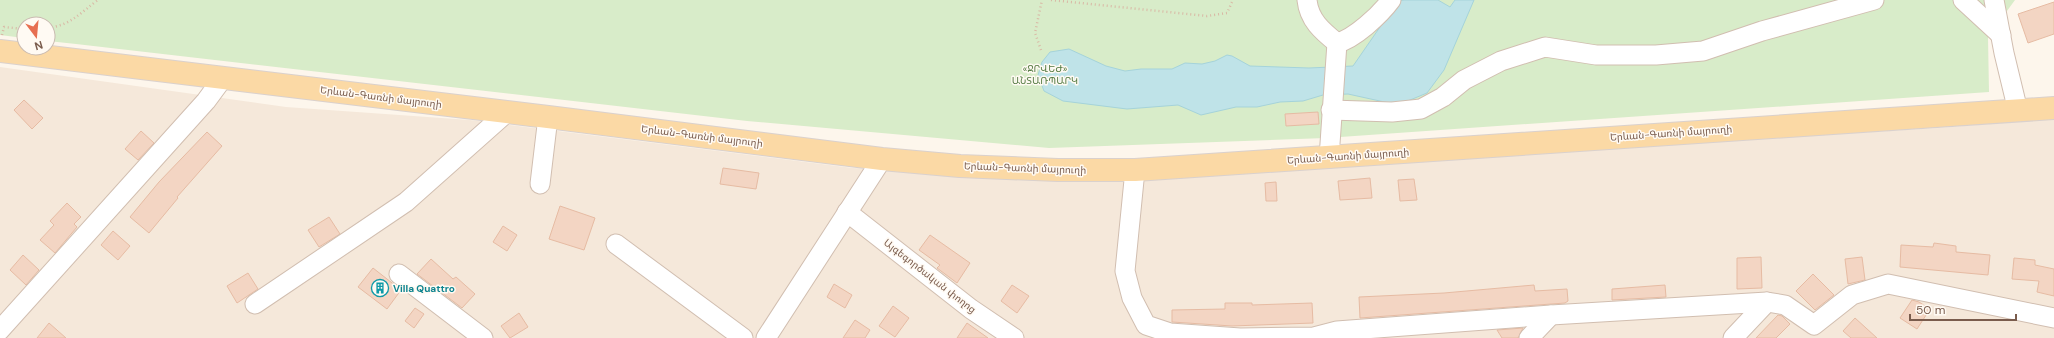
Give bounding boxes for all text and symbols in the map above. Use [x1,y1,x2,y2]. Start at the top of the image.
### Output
north arrow [16,16,56,56]
text: N [33,38,45,53]
park label: «ՋՐՎԵԺ» ԱՆՏԱՌՊԱՐԿ [1012,62,1078,87]
street label: Երևան-Գառնի մայրուղի [319,83,443,111]
street label: Երևան-Գառնի մայրուղի [640,122,764,150]
street label: Երևան-Գառնի մայրուղի [1609,122,1733,144]
street label: Երևան-Գառնի մայրուղի [1286,145,1410,167]
street label: Երևան-Գառնի մայրուղի [964,159,1086,177]
street label: Այգեգործական փողոց [881,236,979,316]
building icon: Villa Quattro [370,278,390,298]
place label: Villa Quattro [393,282,455,295]
scale bar [1910,296,2016,322]
text: 50 m [1916,302,1945,318]

